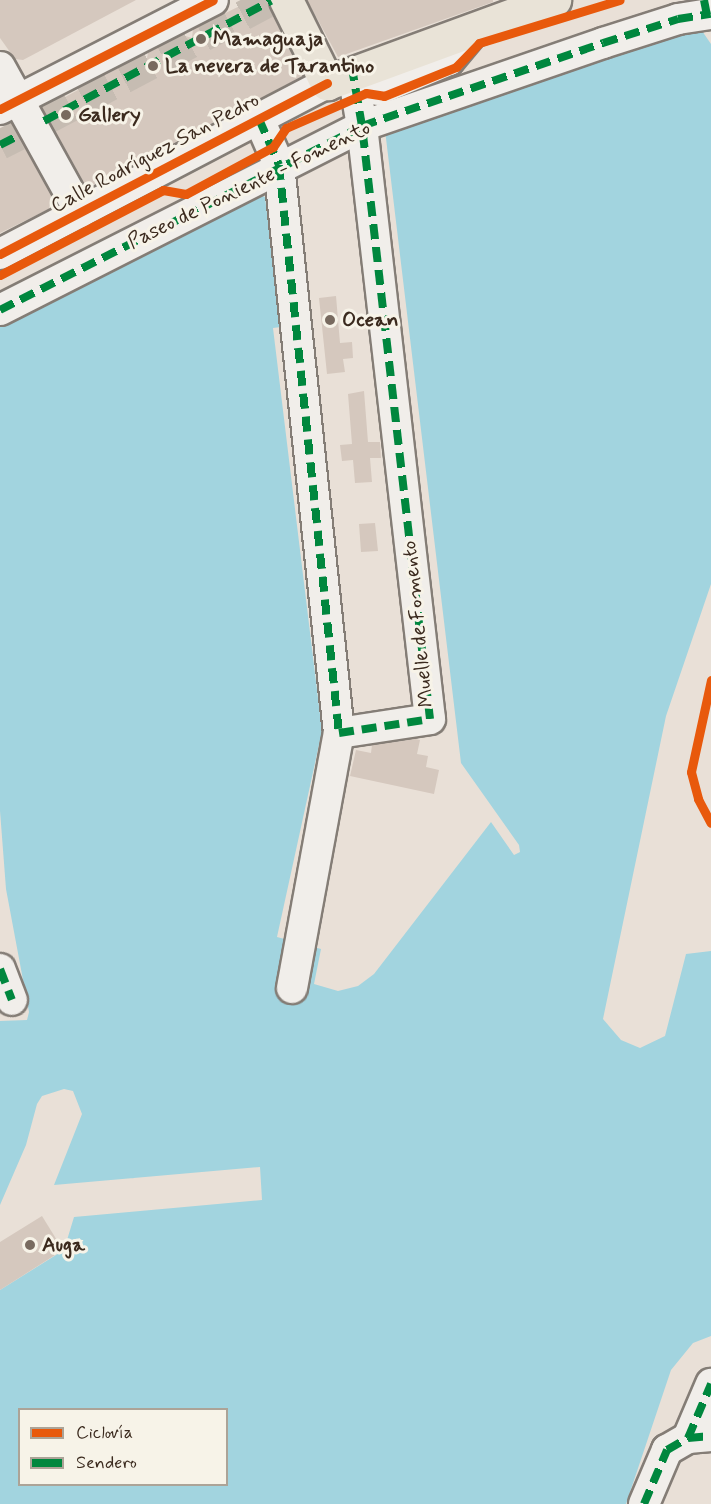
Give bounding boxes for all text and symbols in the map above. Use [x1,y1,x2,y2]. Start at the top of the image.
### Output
place label: Mamaguaja [213,26,323,52]
marker: Mamaguaja [194,32,208,46]
place label: La nevera de Tarantino [165,53,376,79]
marker: La nevera de Tarantino [146,59,160,73]
street label: Calle Rodríguez San Pedro [47,88,263,218]
place label: Gallery [78,102,141,128]
marker: Gallery [59,108,73,122]
street label: Paseo de Poniente - Fomento [122,114,376,256]
place label: Ocean [342,307,398,333]
marker: Ocean [323,313,337,327]
street label: Muelle de Fomento [396,537,440,711]
place label: Auga [42,1232,85,1258]
marker: Auga [23,1238,37,1252]
legend [18,1408,228,1486]
text: Ciclovía [76,1421,133,1445]
text: Sendero [76,1451,137,1475]

